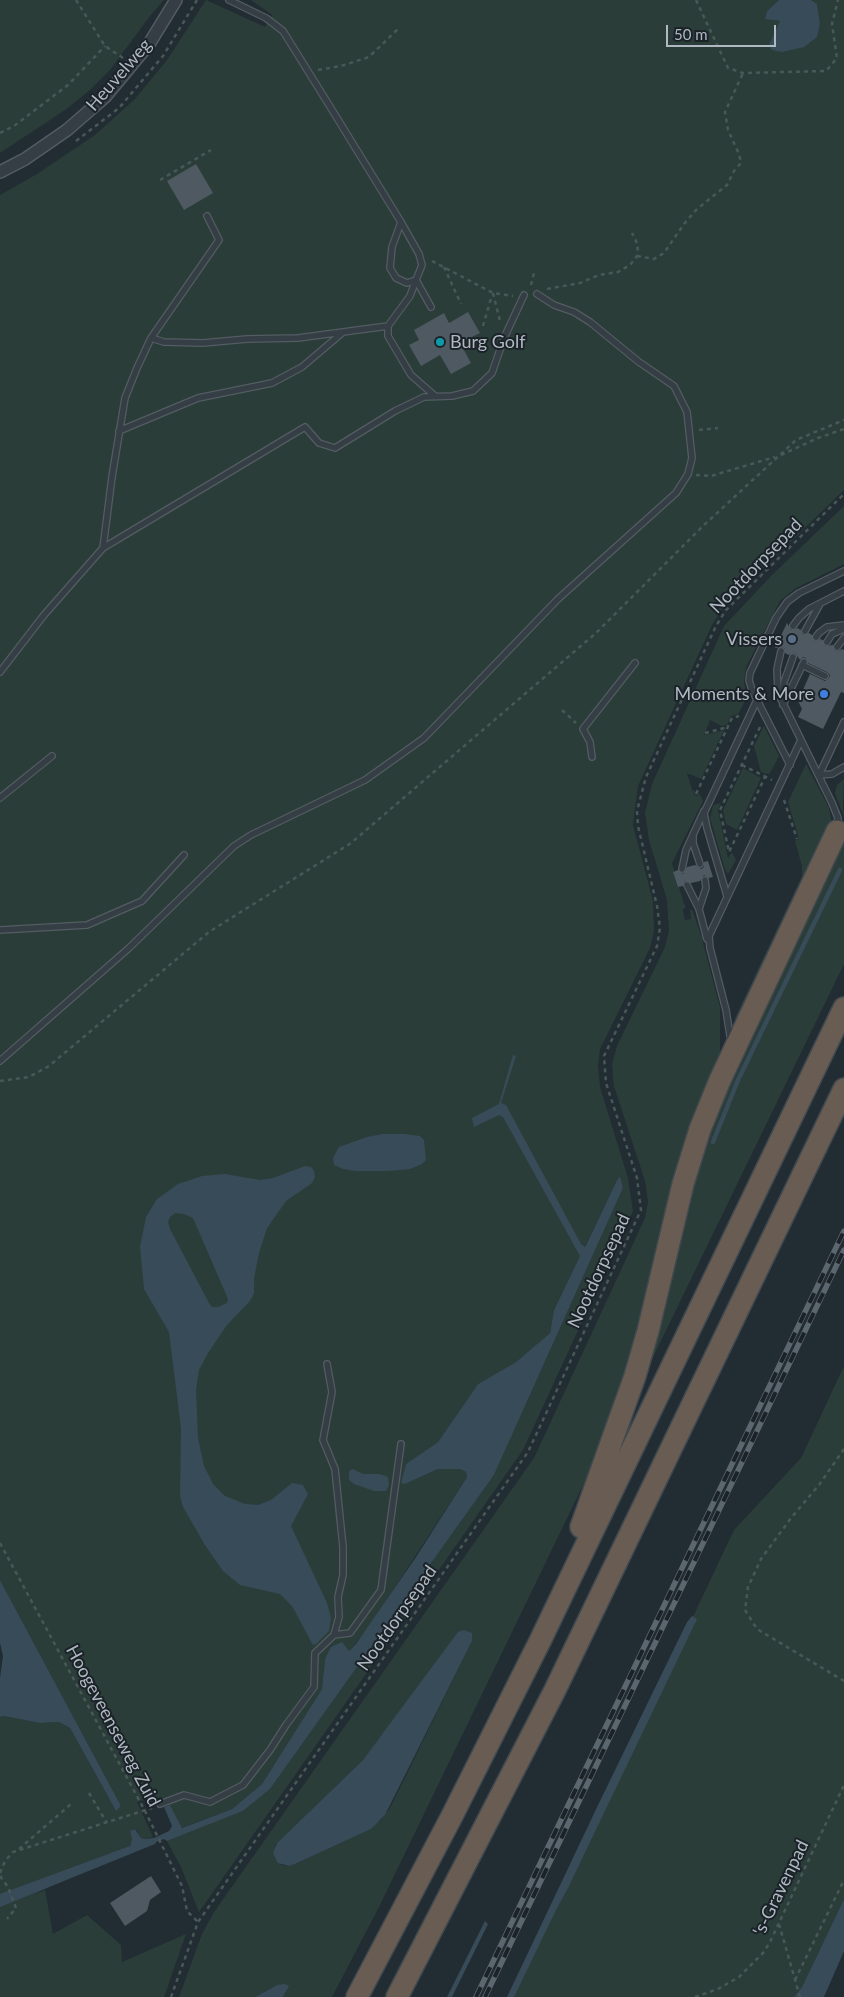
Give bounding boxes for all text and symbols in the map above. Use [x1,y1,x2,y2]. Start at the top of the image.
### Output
scale bar [669,15,779,47]
text: 50 m [674,25,708,43]
street label: Heuvelweg [82,34,156,116]
place label: Burg Golf [450,331,526,353]
marker: Burg Golf [434,336,446,348]
street label: Nootdorpsepad [705,514,807,618]
place label: Vissers [726,628,782,650]
marker: Vissers [786,633,798,645]
place label: Moments & More [675,683,814,705]
marker: Moments & More [818,688,830,700]
street label: Nootdorpsepad [563,1210,635,1332]
street label: Nootdorpsepad [353,1561,441,1675]
street label: Hoogeveenseweg Zuid [61,1641,165,1811]
street label: 's-Gravenpad [749,1837,813,1939]

